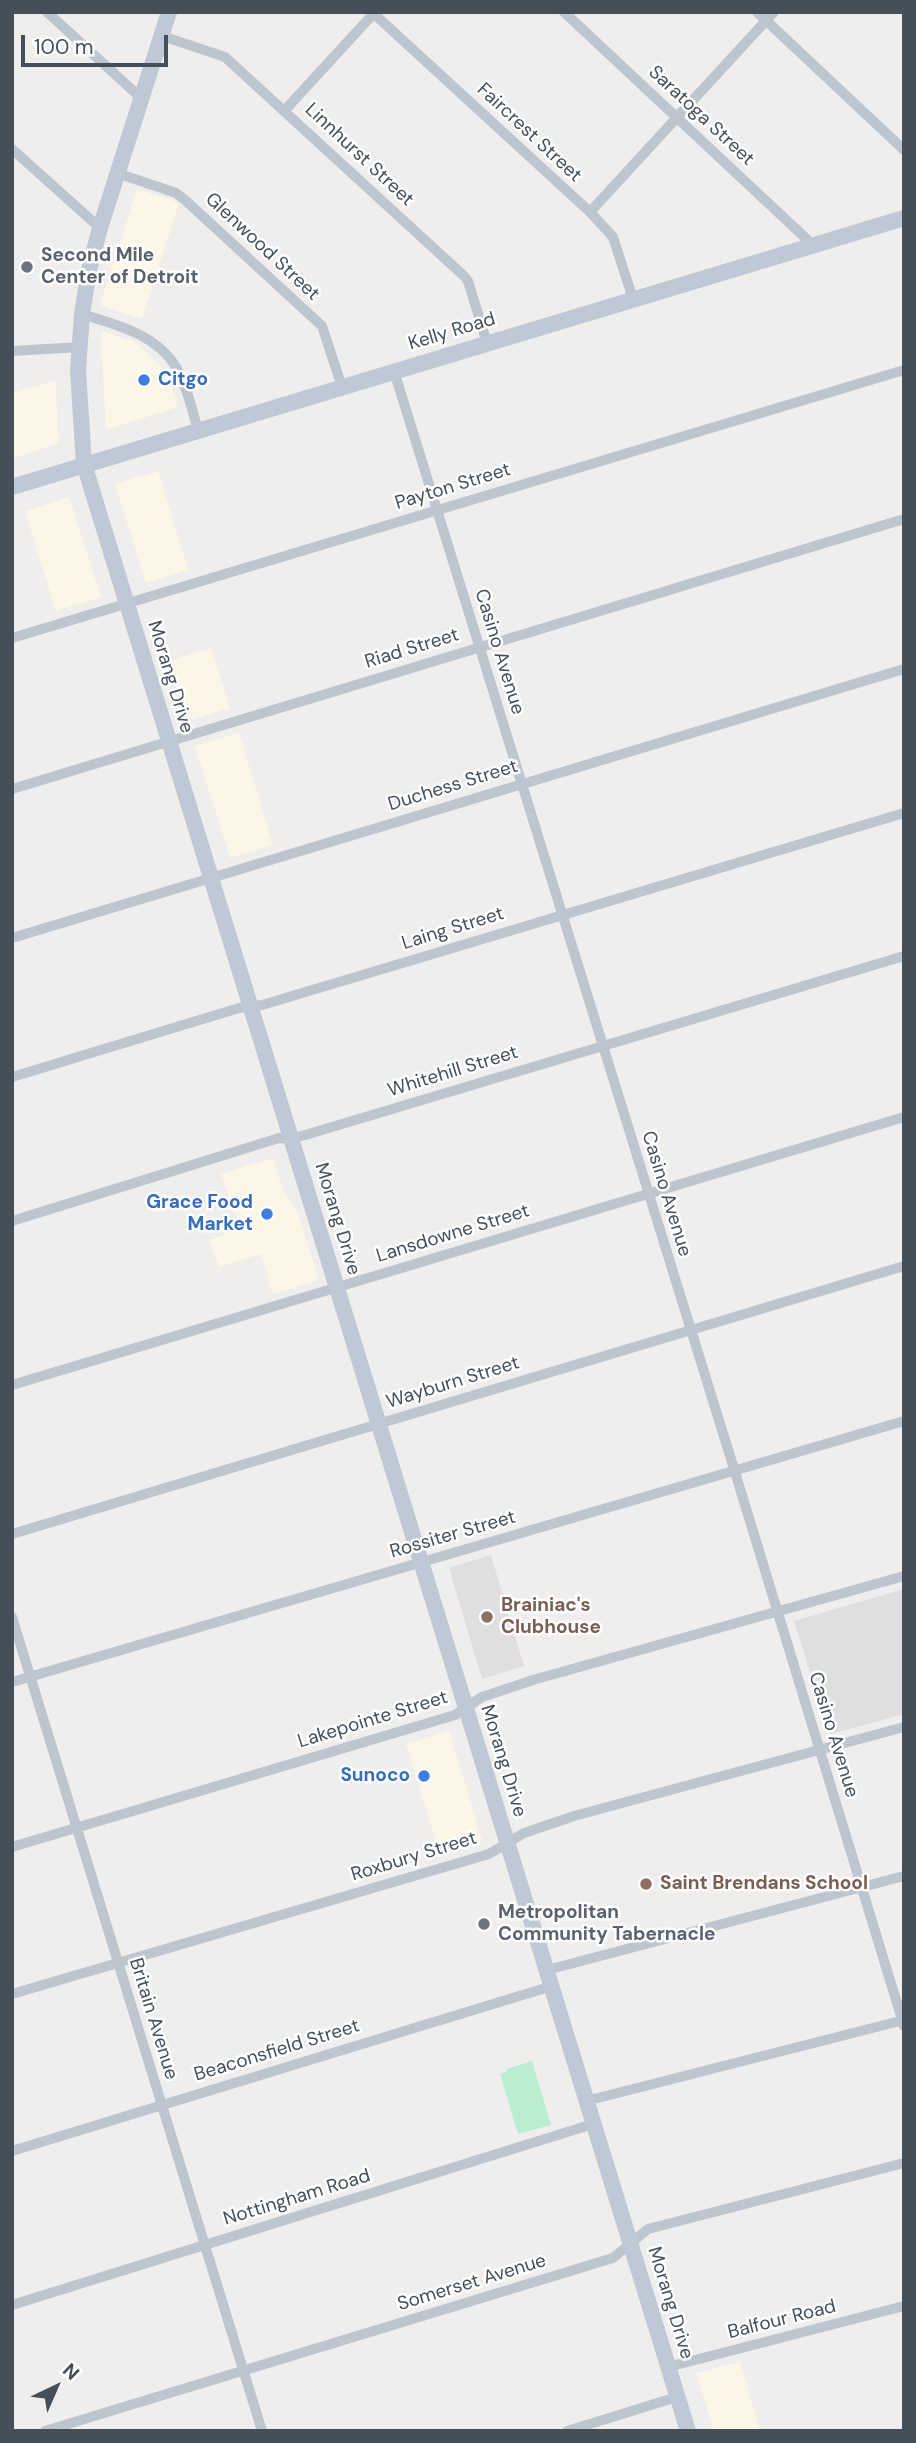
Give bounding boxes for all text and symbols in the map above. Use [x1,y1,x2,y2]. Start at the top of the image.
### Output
scale bar [24,21,172,65]
text: 100 m [34,33,94,61]
street label: Saratoga Street [643,61,759,171]
street label: Faircrest Street [472,79,586,187]
street label: Linnhurst Street [300,99,418,211]
street label: Glenwood Street [200,188,324,306]
place label: Second Mile Center of Detroit [41,245,199,289]
marker: Second Mile Center of Detroit [19,259,35,275]
street label: Kelly Road [406,308,498,356]
place label: Citgo [158,369,208,391]
marker: Citgo [136,372,152,388]
street label: Payton Street [393,459,513,515]
street label: Casino Avenue [469,587,529,717]
street label: Morang Drive [142,618,198,736]
street label: Riad Street [362,624,462,674]
street label: Duchess Street [385,755,521,817]
street label: Laing Street [399,903,507,955]
street label: Whitehill Street [385,1041,521,1103]
street label: Casino Avenue [636,1129,696,1259]
street label: Morang Drive [309,1160,365,1278]
place label: Grace Food Market [146,1192,253,1236]
street label: Lansdowne Street [374,1200,532,1268]
marker: Grace Food Market [259,1206,275,1222]
street label: Wayburn Street [384,1352,522,1414]
street label: Rossiter Street [388,1506,518,1564]
place label: Brainiac's Clubhouse [501,1595,601,1639]
marker: Brainiac's Clubhouse [479,1609,495,1625]
street label: Casino Avenue [803,1670,863,1800]
street label: Lakepointe Street [295,1686,451,1754]
street label: Morang Drive [475,1702,531,1820]
place label: Sunoco [340,1765,410,1787]
marker: Sunoco [416,1768,432,1784]
street label: Roxbury Street [348,1827,480,1887]
place label: Saint Brendans School [660,1873,868,1895]
marker: Saint Brendans School [638,1876,654,1892]
place label: Metropolitan Community Tabernacle [498,1902,716,1946]
marker: Metropolitan Community Tabernacle [476,1916,492,1932]
street label: Britain Avenue [124,1955,182,2083]
street label: Beaconsfield Street [192,2015,362,2087]
street label: Nottingham Road [221,2165,373,2231]
street label: Morang Drive [642,2244,698,2362]
street label: Somerset Avenue [395,2250,549,2316]
street label: Balfour Road [726,2296,838,2344]
north arrow [21,2352,91,2422]
text: N [57,2358,85,2385]

